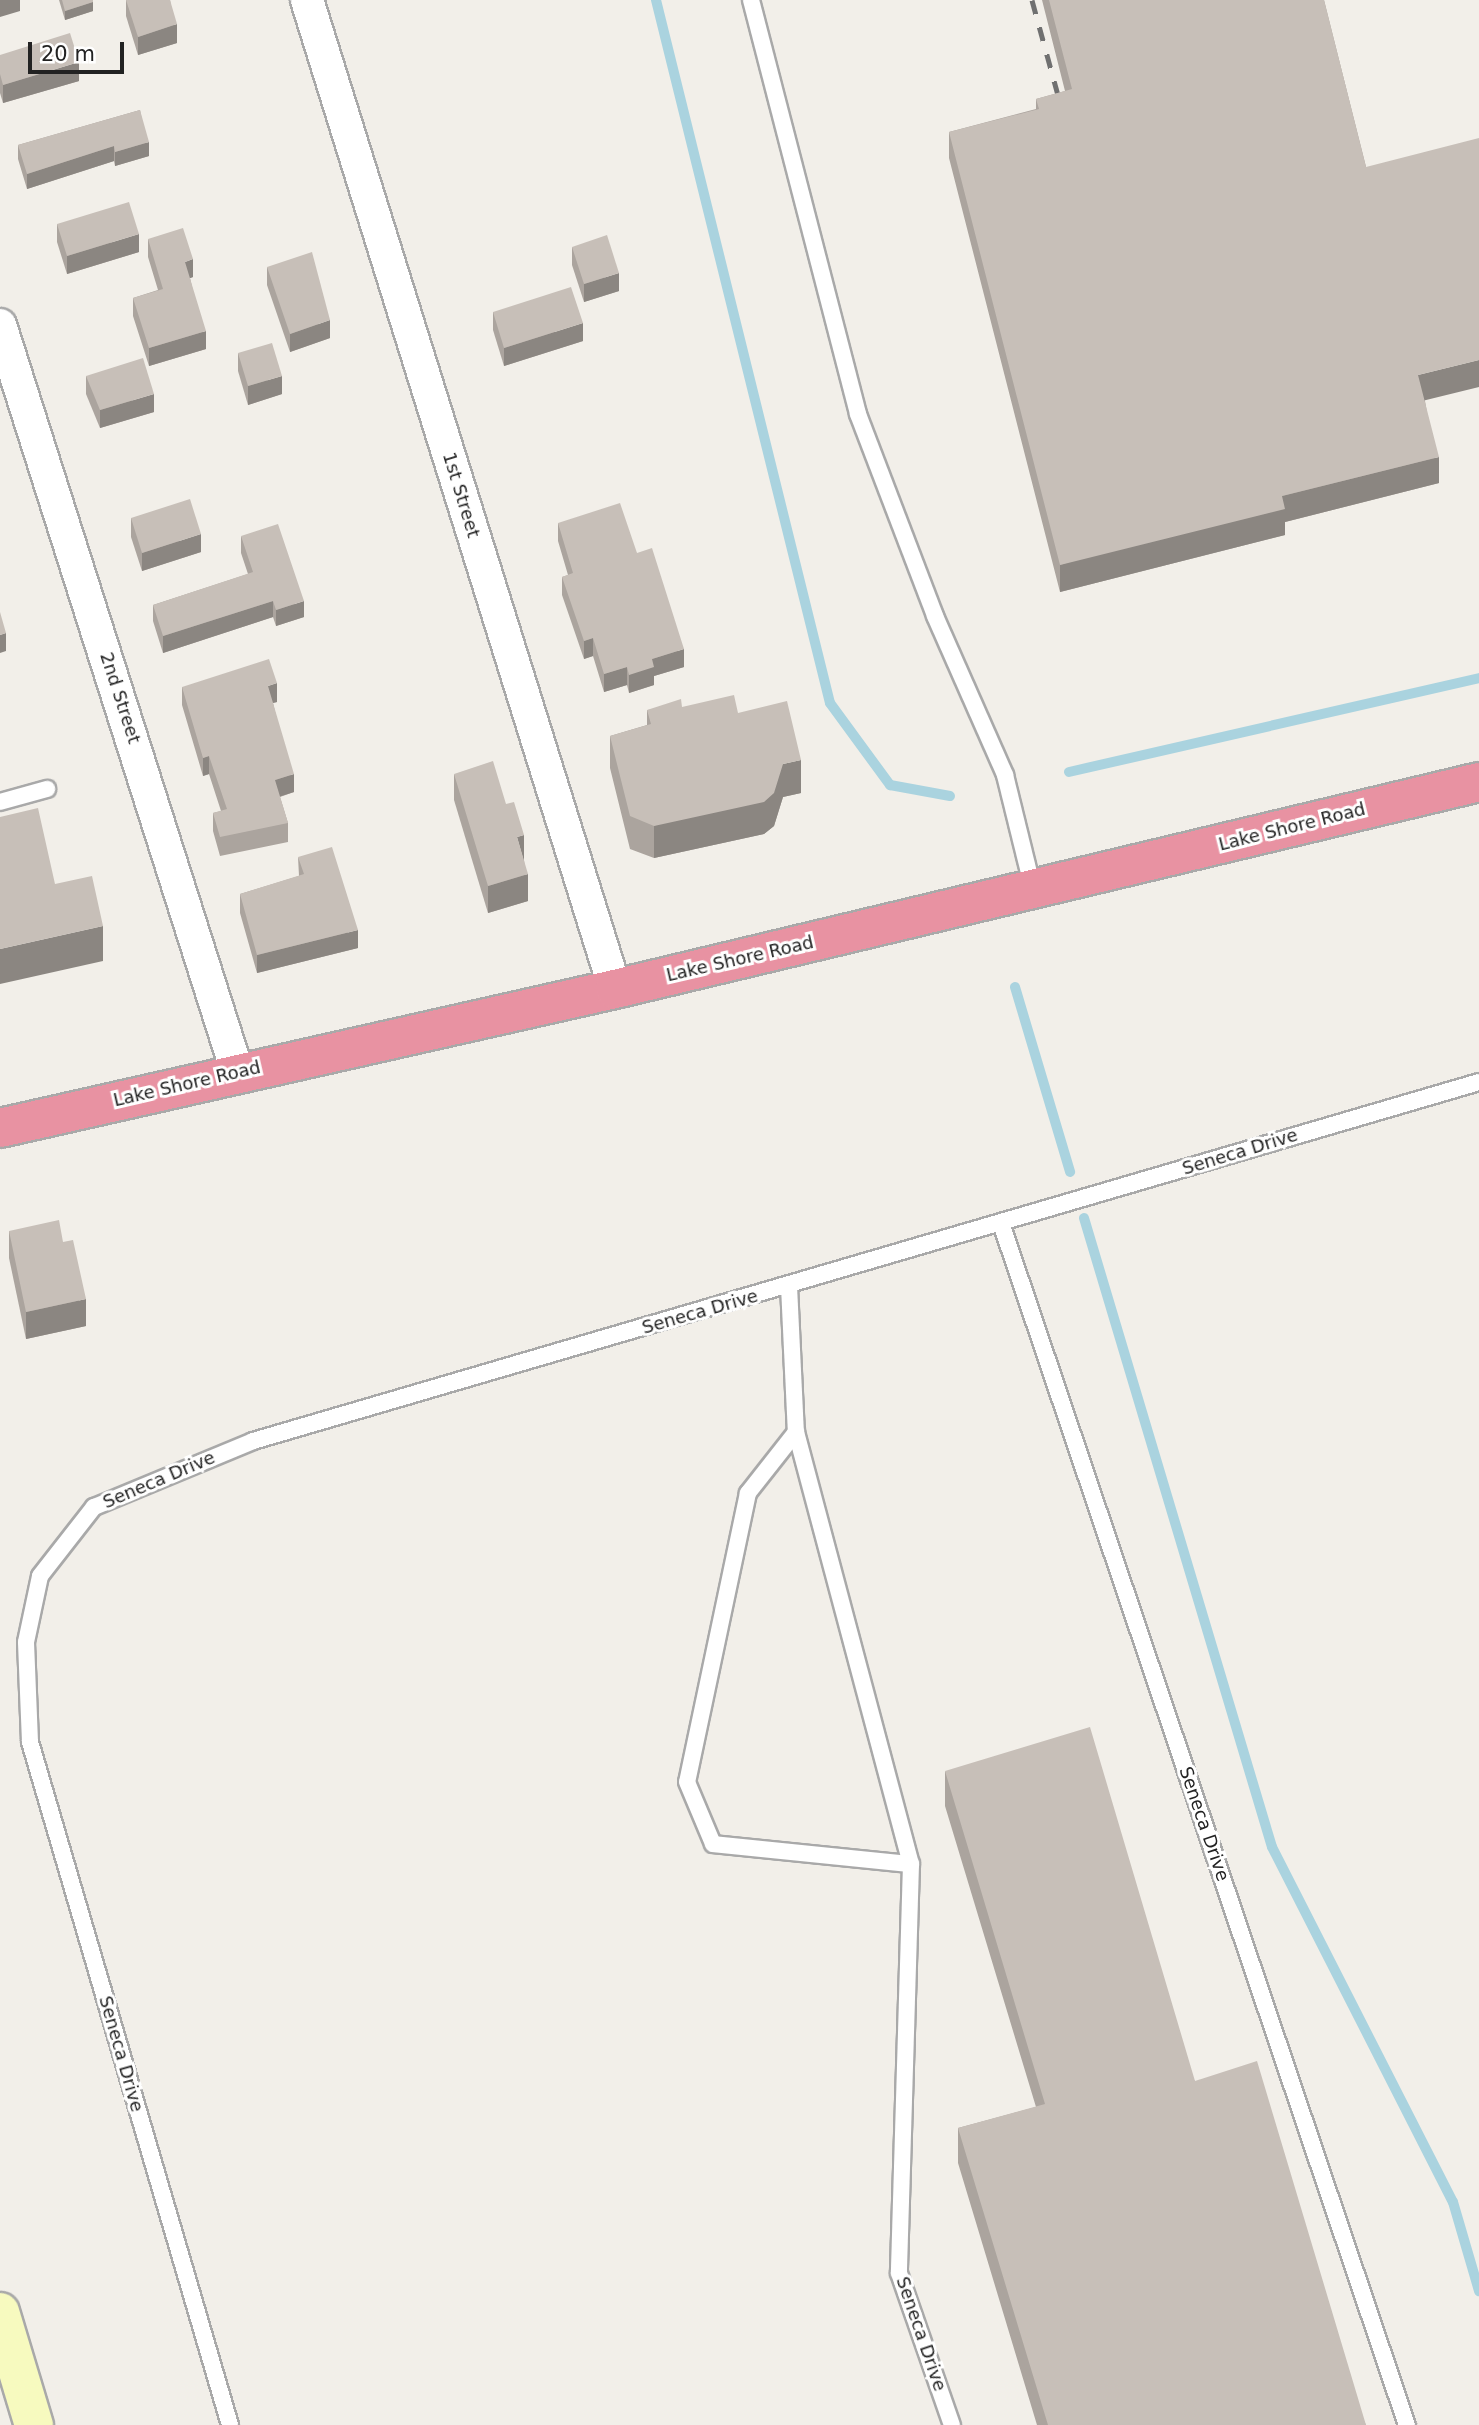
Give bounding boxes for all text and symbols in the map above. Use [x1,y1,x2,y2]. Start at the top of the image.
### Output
scale bar [32,28,128,72]
text: 20 m [41,42,95,66]
street label: 1st Street [438,450,484,540]
street label: 2nd Street [95,650,145,746]
street label: Lake Shore Road [1216,798,1368,856]
street label: Lake Shore Road [664,932,816,986]
street label: Lake Shore Road [111,1057,263,1111]
street label: Seneca Drive [1180,1124,1300,1180]
street label: Seneca Drive [640,1285,760,1339]
street label: Seneca Drive [100,1447,218,1513]
street label: Seneca Drive [1174,1764,1234,1884]
street label: Seneca Drive [94,1994,148,2114]
street label: Seneca Drive [891,2274,951,2394]

